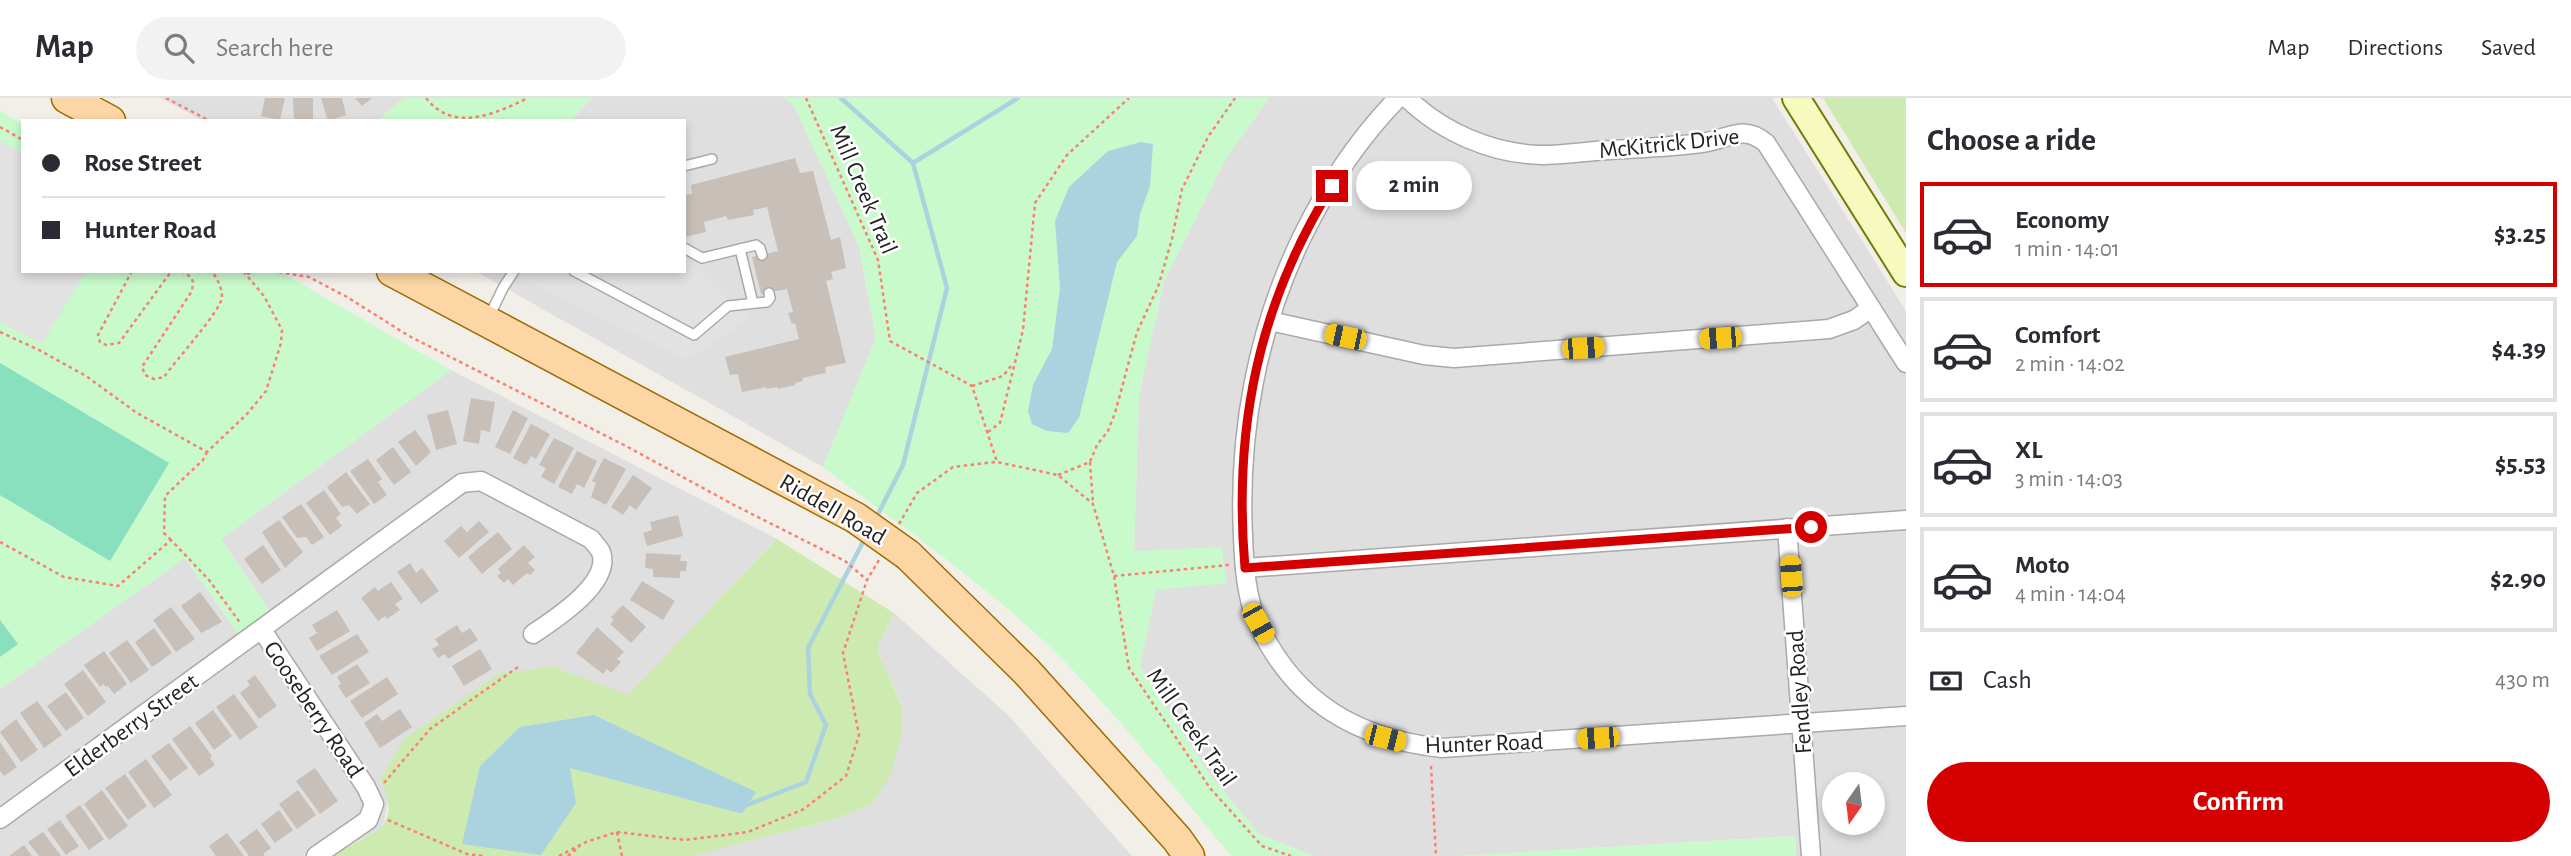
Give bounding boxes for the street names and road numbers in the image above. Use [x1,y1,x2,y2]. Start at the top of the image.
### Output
street label: Mill Creek Trail [825,121,901,258]
street label: McKitrick Drive [1598,125,1741,163]
street label: Riddell Road [775,470,890,550]
street label: Fendley Road [1784,629,1816,755]
street label: Gooseberry Road [259,637,367,782]
street label: Mill Creek Trail [1142,664,1241,791]
street label: Elderberry Street [60,669,203,782]
street label: Hunter Road [1424,730,1544,758]

